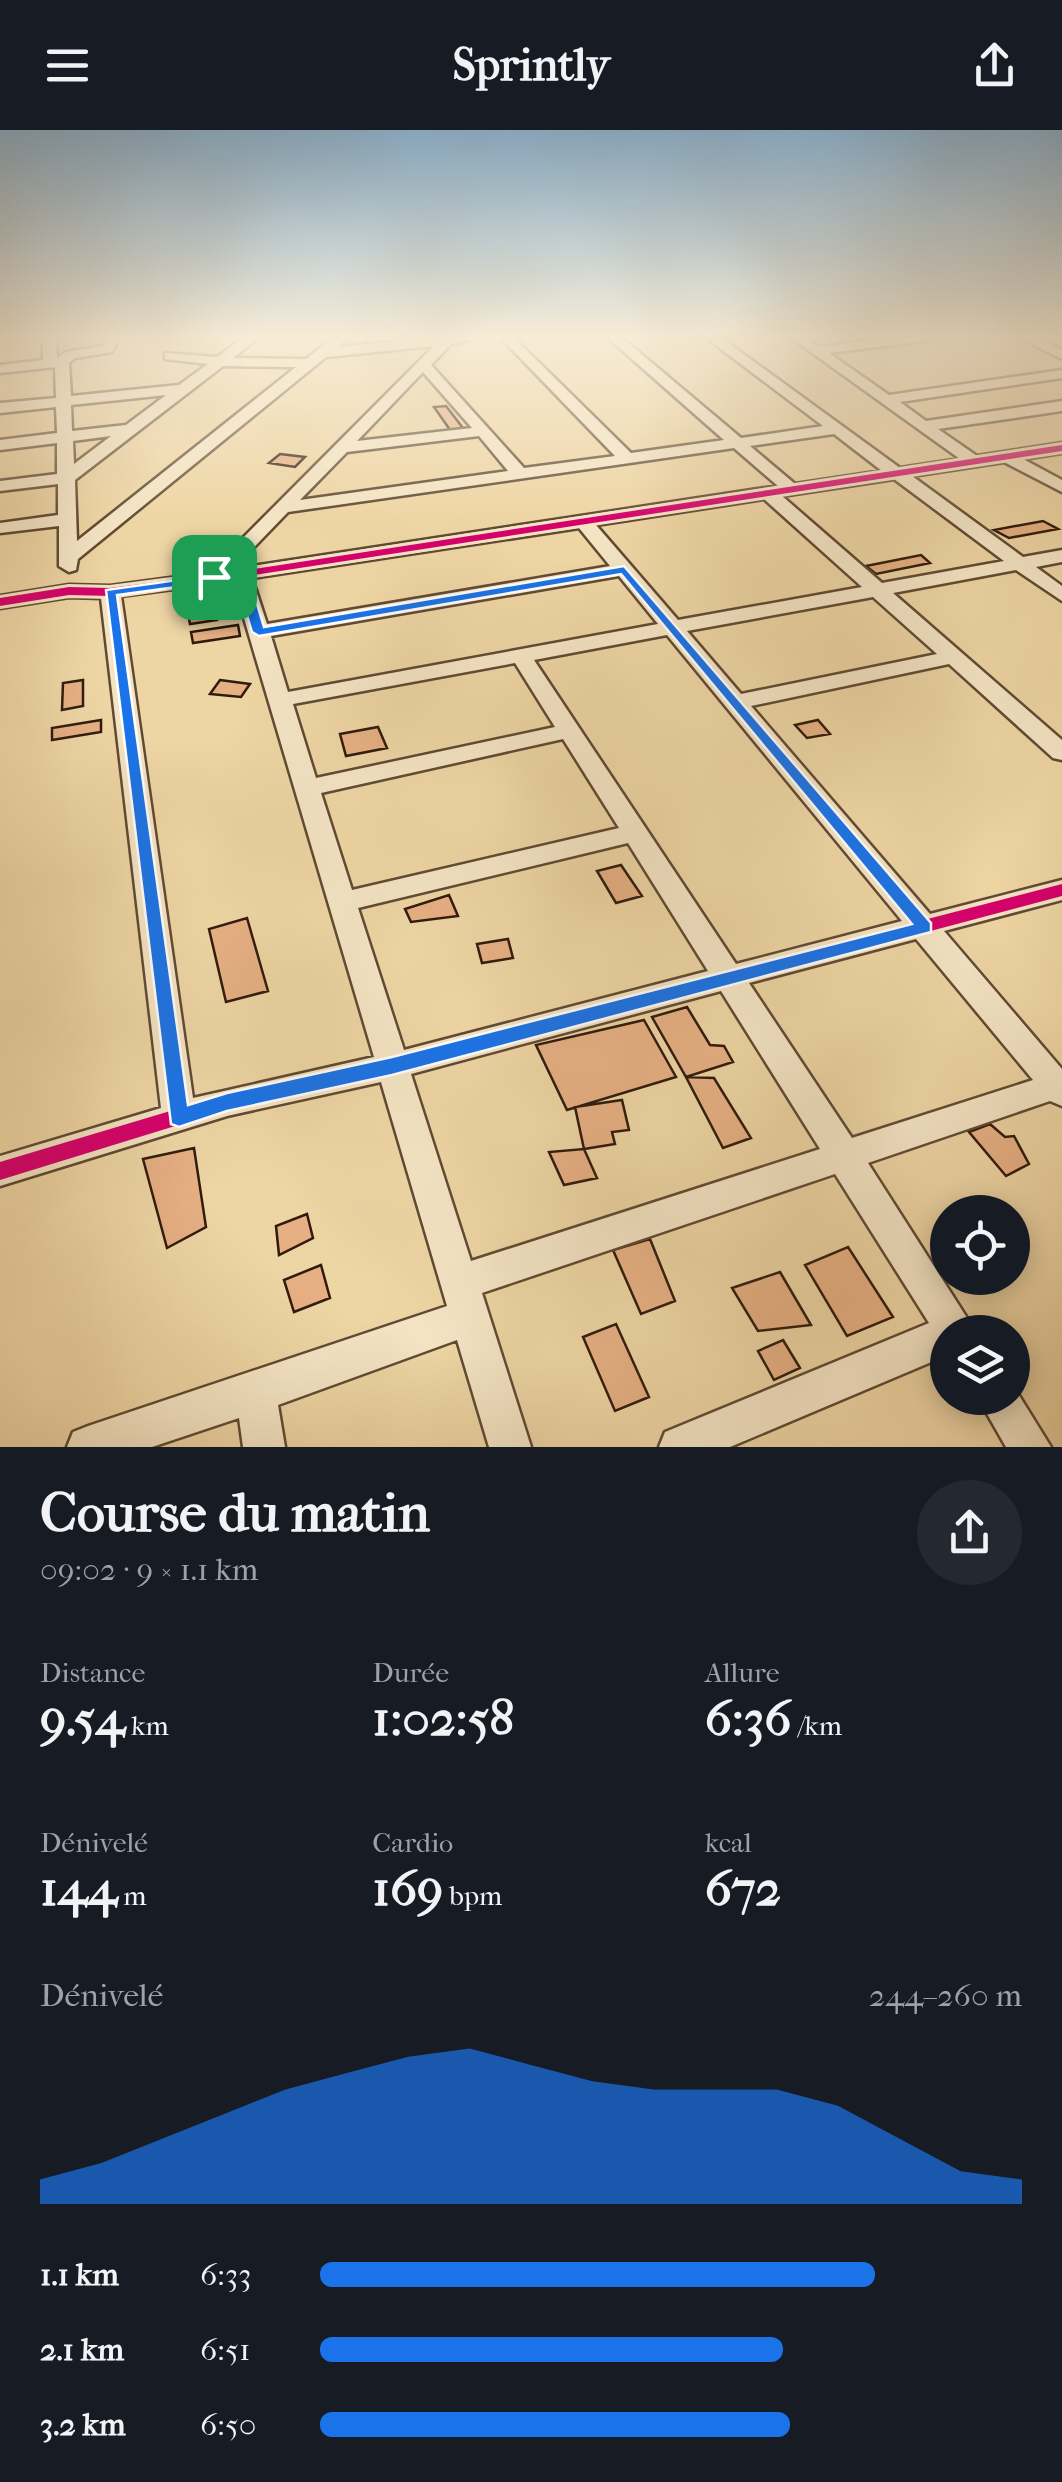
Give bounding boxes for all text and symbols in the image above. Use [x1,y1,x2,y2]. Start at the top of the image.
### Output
icon: menu [40,38,95,93]
icon: share [967,38,1022,93]
text: Sprintly [452,39,610,92]
pin [172,535,257,620]
icon: arrive [187,550,242,605]
map controls [930,1195,1030,1415]
button: locate [930,1195,1030,1295]
button: layers [930,1315,1030,1415]
button: share [917,1480,1022,1585]
text: Course du matin [40,1481,430,1545]
text: 09:02 · 9 × 1.1 km [40,1551,258,1588]
text: Distance [40,1656,145,1689]
text: Durée [372,1656,449,1689]
text: Allure [705,1656,780,1689]
text: 9.54 [40,1689,125,1748]
text: 1:02:58 [372,1689,514,1748]
text: 6:36 [705,1689,791,1748]
text: km [125,1709,169,1742]
text: /km [791,1709,842,1742]
text: Dénivelé [40,1826,148,1859]
text: Cardio [372,1826,453,1859]
text: kcal [705,1826,752,1859]
text: 144 [40,1859,117,1918]
text: 169 [372,1859,443,1918]
text: 672 [705,1859,781,1918]
text: m [117,1879,146,1912]
text: bpm [443,1879,502,1912]
text: Dénivelé [40,1977,163,2014]
text: 244–260 m [869,1977,1022,2014]
text: 1.1 km [40,2256,119,2293]
text: 6:33 [200,2256,251,2293]
text: 2.1 km [40,2331,124,2368]
text: 6:51 [200,2331,250,2368]
text: 3.2 km [40,2406,126,2443]
text: 6:50 [200,2406,256,2443]

